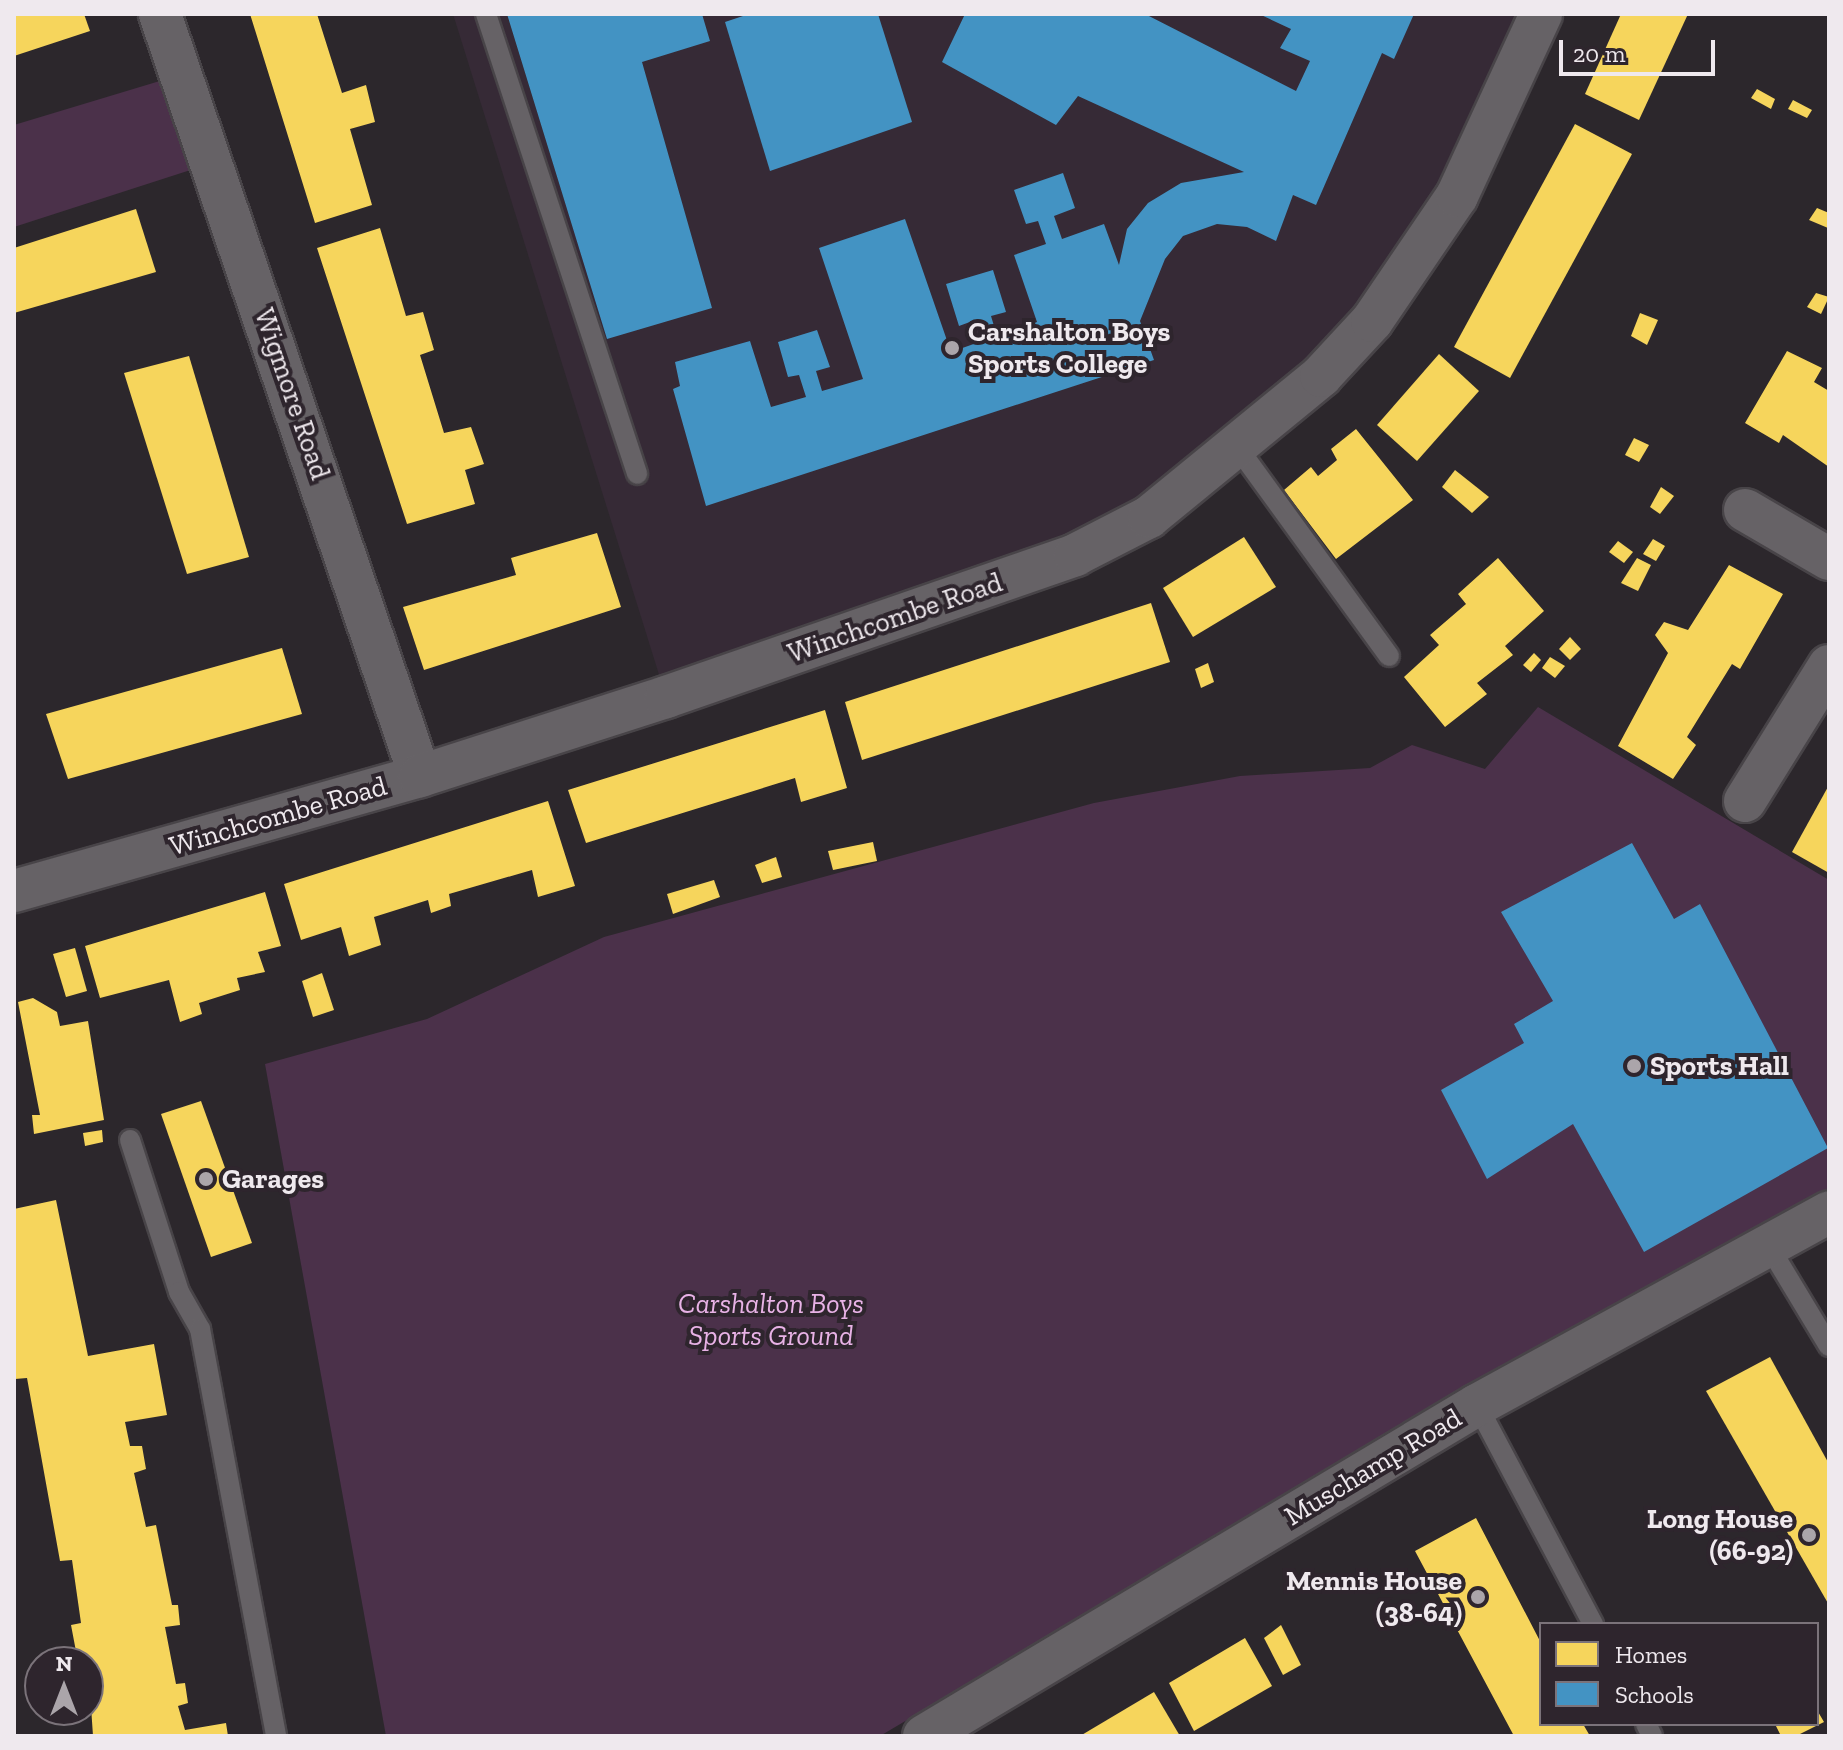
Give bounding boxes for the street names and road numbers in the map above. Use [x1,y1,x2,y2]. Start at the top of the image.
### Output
street label: Wigmore Road [247,304,337,484]
street label: Winchcombe Road [783,566,1007,670]
street label: Winchcombe Road [166,769,390,863]
street label: Muschamp Road [1278,1401,1468,1533]

